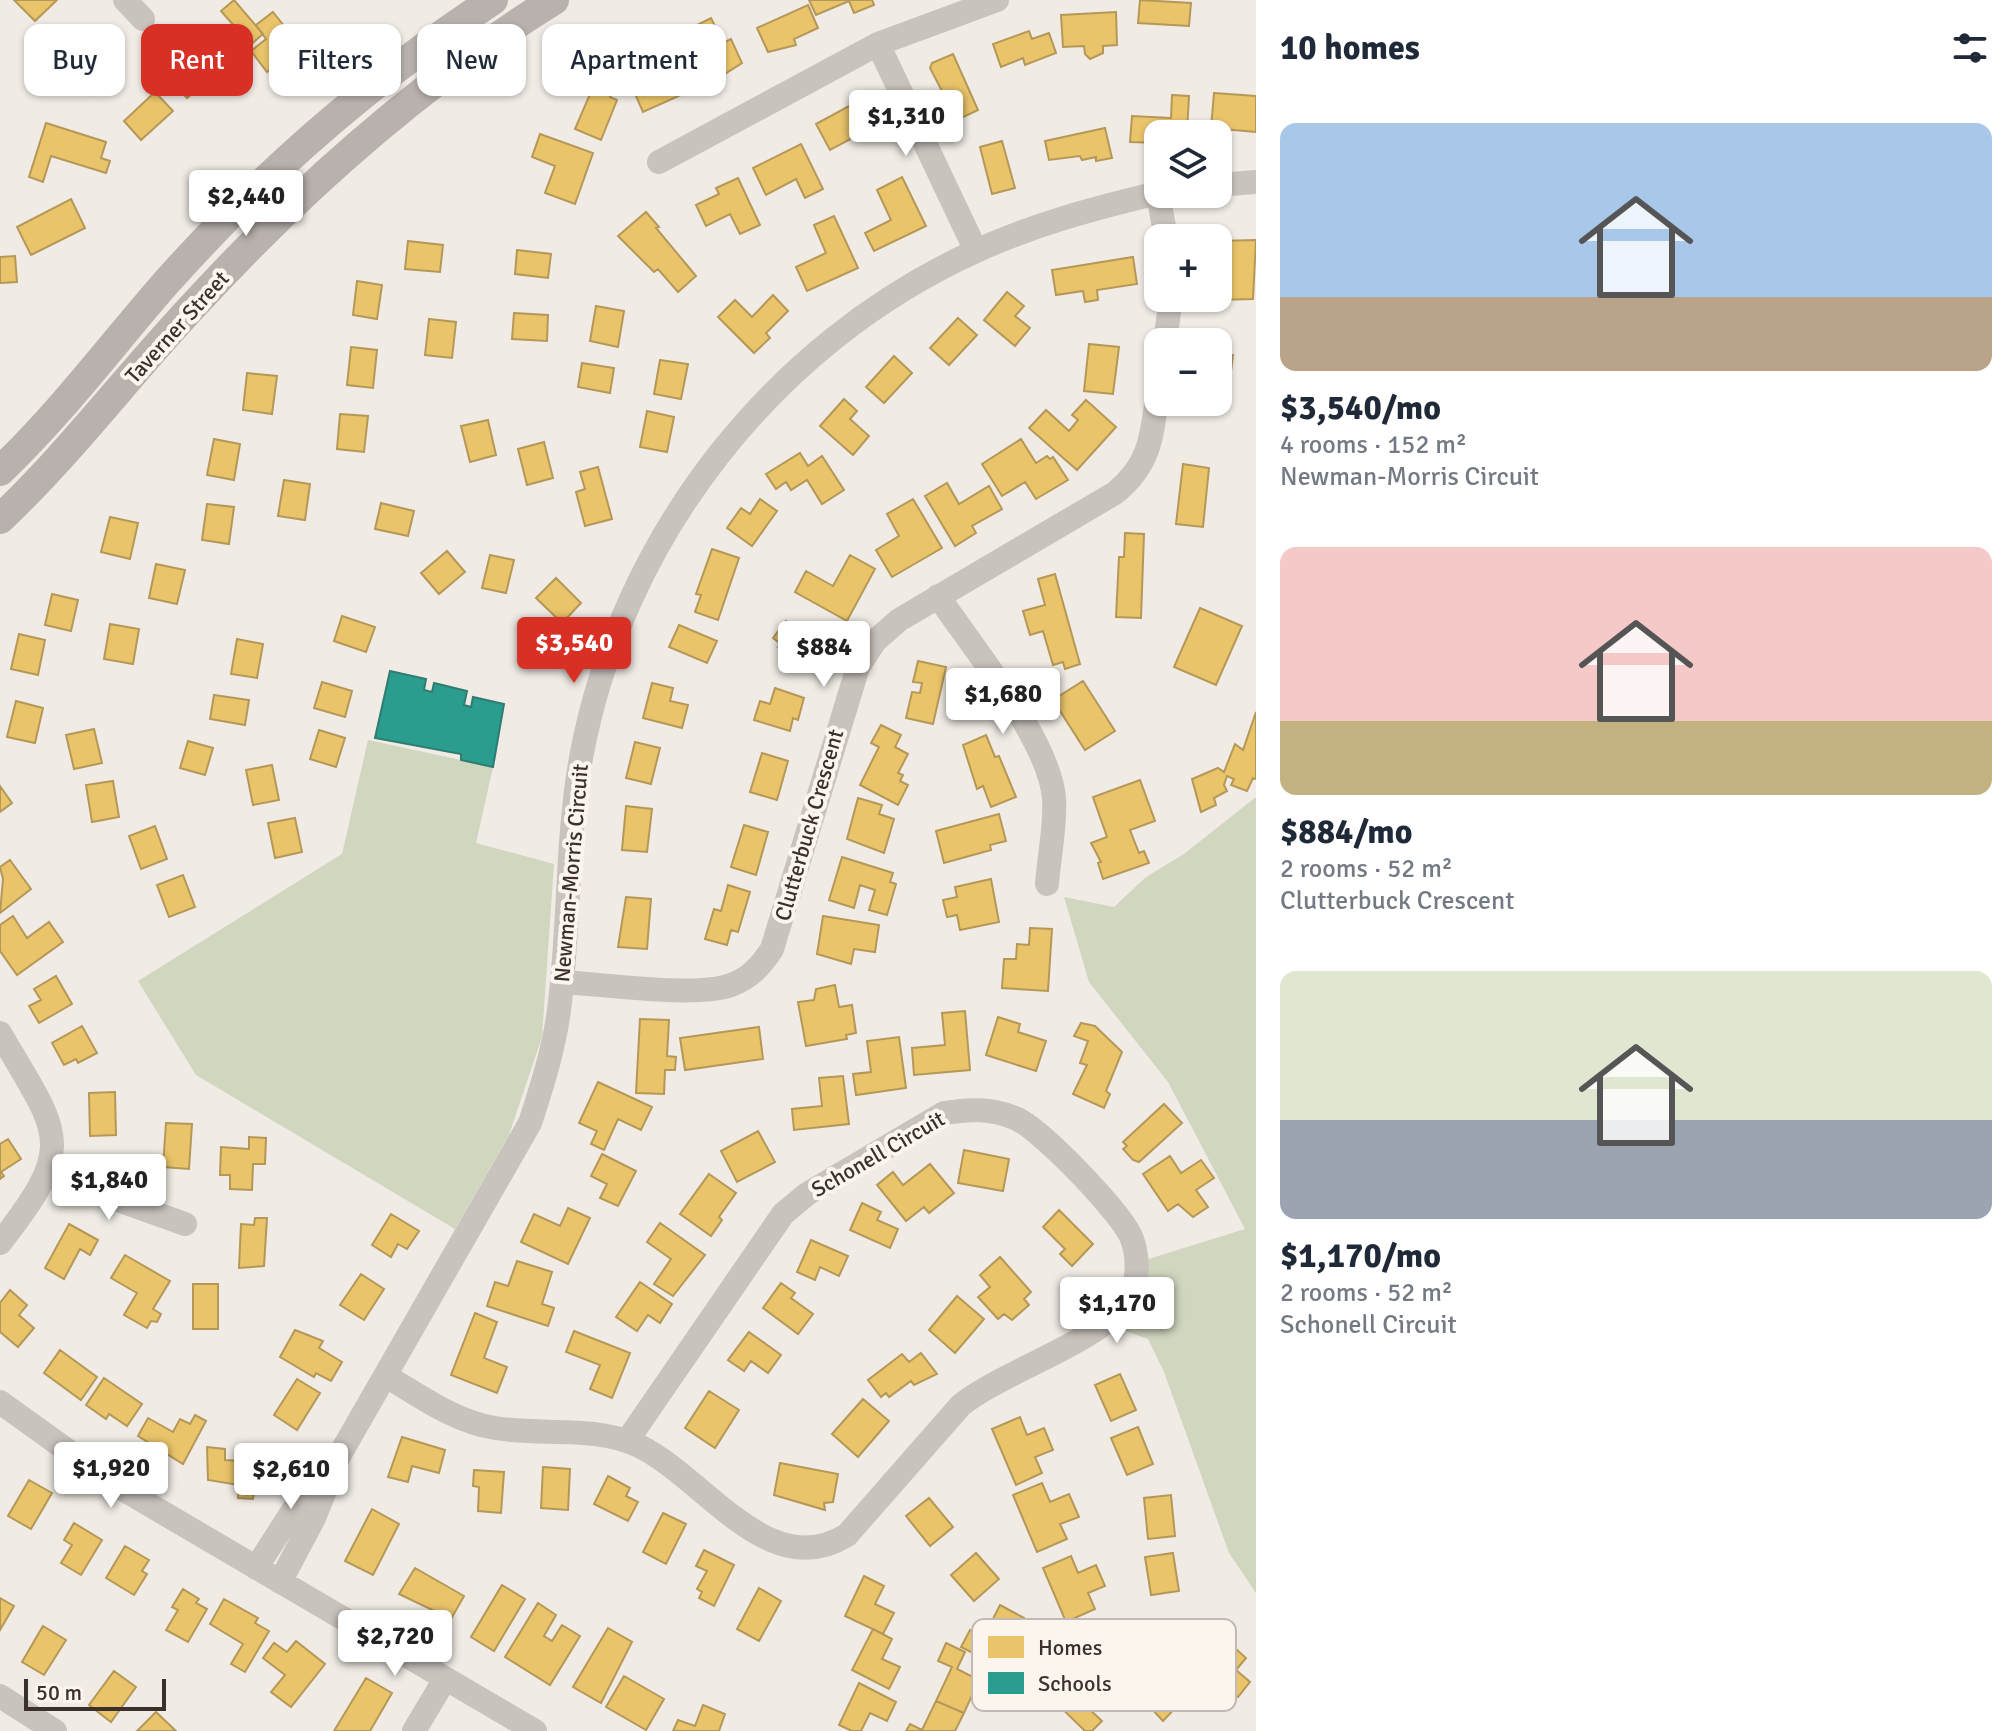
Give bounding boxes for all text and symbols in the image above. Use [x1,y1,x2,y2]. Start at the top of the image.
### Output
chip: Buy [24,24,125,96]
chip: Rent [141,24,253,96]
chip: Filters [269,24,401,96]
chip: New [417,24,526,96]
chip: Apartment [542,24,726,96]
icon: filters [1948,26,1992,70]
text: 10 homes [1280,27,1420,69]
pin: $1,310 [841,90,971,158]
text: $1,310 [867,100,945,132]
map controls [1144,120,1232,416]
button: layers [1144,120,1232,208]
pin: $2,440 [181,170,311,238]
icon: home [1564,175,1708,319]
text: $2,440 [207,180,285,212]
button: + [1144,224,1232,312]
street label: Taverner Street [119,265,235,389]
button: − [1144,328,1232,416]
text: $3,540/mo [1280,387,1441,429]
text: 4 rooms · 152 m² [1280,429,1467,461]
text: Newman-Morris Circuit [1280,461,1539,493]
icon: home [1564,599,1708,743]
pin: $3,540 [509,617,639,685]
pin: $884 [777,621,871,689]
text: $3,540 [535,627,613,659]
text: $884 [796,631,852,663]
pin: $1,680 [938,668,1068,736]
text: $1,680 [964,678,1042,710]
street label: Clutterbuck Crescent [769,726,849,924]
street label: Newman-Morris Circuit [548,762,594,983]
text: $884/mo [1280,811,1413,853]
text: 2 rooms · 52 m² [1280,853,1453,885]
text: Clutterbuck Crescent [1280,885,1514,917]
icon: home [1564,1023,1708,1167]
street label: Schonell Circuit [807,1105,950,1203]
pin: $1,840 [44,1154,174,1222]
text: $1,840 [70,1164,148,1196]
text: $1,170/mo [1280,1235,1441,1277]
pin: $1,170 [1052,1277,1182,1345]
text: 2 rooms · 52 m² [1280,1277,1453,1309]
text: $1,170 [1078,1287,1156,1319]
text: Schonell Circuit [1280,1309,1457,1341]
pin: $1,920 [46,1442,176,1510]
pin: $2,610 [226,1443,356,1511]
text: $1,920 [72,1452,150,1484]
text: $2,610 [252,1453,330,1485]
pin: $2,720 [330,1610,460,1678]
legend [972,1619,1236,1711]
text: $2,720 [356,1620,434,1652]
text: Homes [1038,1634,1102,1661]
text: Schools [1038,1670,1112,1697]
scale bar [24,1675,166,1711]
text: 50 m [36,1679,82,1706]

